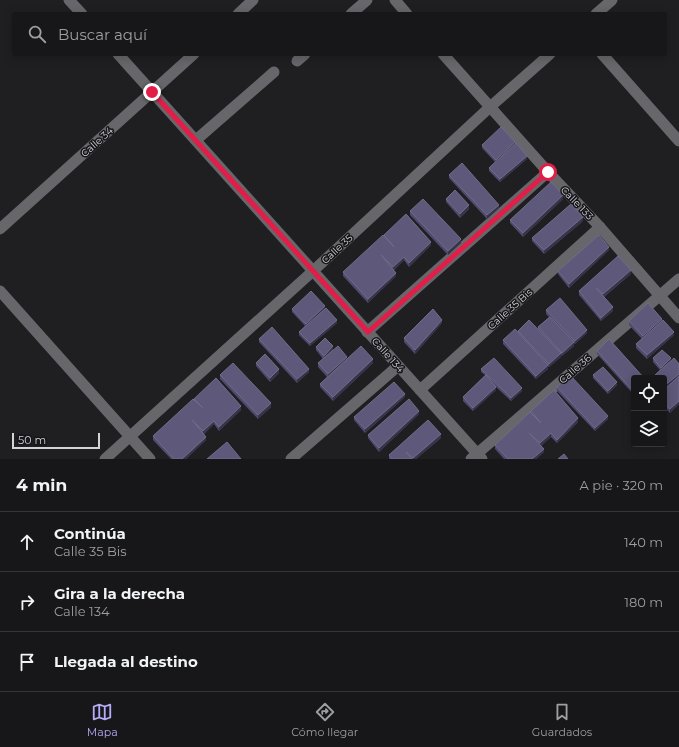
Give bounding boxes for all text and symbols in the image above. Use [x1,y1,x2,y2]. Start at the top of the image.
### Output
search box [12,12,667,56]
icon: search [26,23,48,45]
text: Buscar aquí [58,25,147,44]
route end [143,83,161,101]
street label: Calle 34 [78,124,116,160]
route start [539,163,557,181]
street label: Calle 133 [558,183,596,223]
street label: Calle 35 [319,231,356,267]
street label: Calle 35 Bis [485,285,535,333]
street label: Calle 134 [369,335,407,376]
street label: Calle 36 [556,351,594,387]
map controls [631,375,667,447]
button: locate [631,375,667,411]
button: layers [631,411,667,447]
scale bar [12,431,100,450]
text: 50 m [18,433,46,447]
text: 4 min [16,475,67,495]
text: A pie · 320 m [580,477,663,493]
text: Continúa [54,524,126,543]
icon: ahead [16,531,38,553]
text: 140 m [624,534,663,550]
text: Calle 35 Bis [54,543,127,559]
text: Gira a la derecha [54,584,185,603]
icon: right [16,591,38,613]
text: 180 m [624,594,663,610]
text: Calle 134 [54,603,110,619]
icon: arrive [16,651,38,673]
text: Llegada al destino [54,652,198,671]
tab: Mapa [87,701,118,739]
tab: Cómo llegar [291,701,358,739]
tab: Guardados [532,701,592,739]

